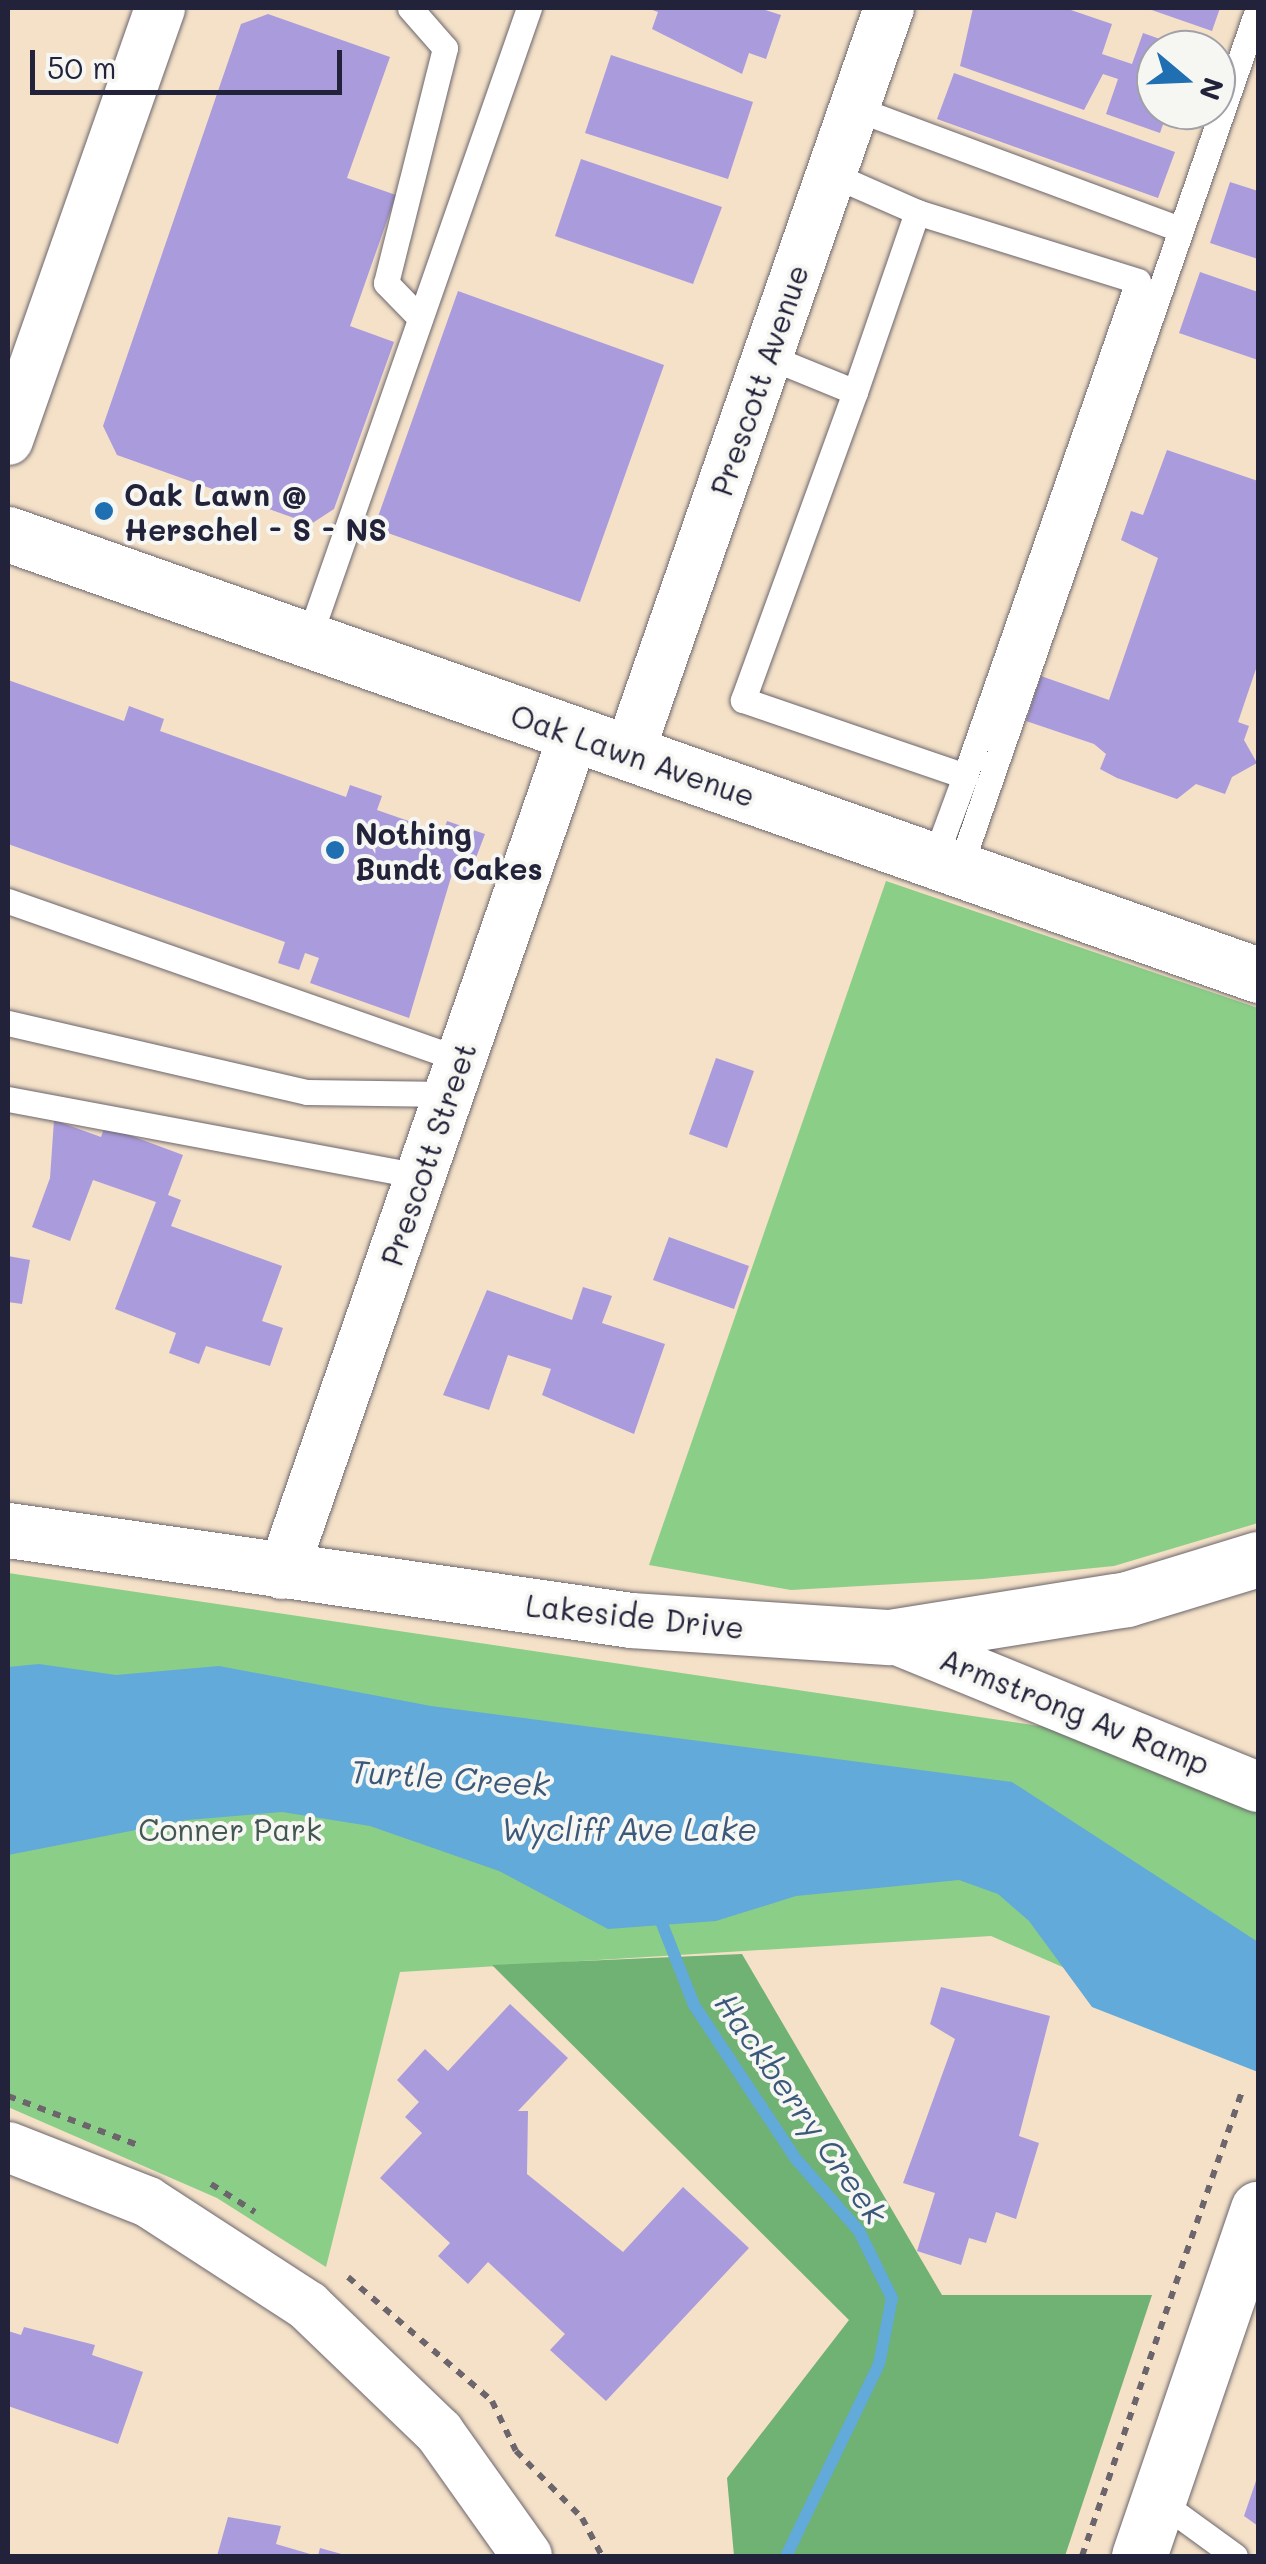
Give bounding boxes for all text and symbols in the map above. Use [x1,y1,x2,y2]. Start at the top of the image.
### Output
scale bar [35,30,348,92]
north arrow [1136,30,1236,130]
text: 50 m [47,47,117,87]
text: N [1192,73,1233,105]
street label: Prescott Avenue [703,260,815,500]
place label: Oak Lawn @ Herschel - S - NS [124,476,387,546]
marker: Oak Lawn @ Herschel - S - NS [93,500,115,522]
street label: Oak Lawn Avenue [506,696,760,814]
place label: Nothing Bundt Cakes [355,815,543,886]
marker: Nothing Bundt Cakes [324,839,346,861]
street label: Prescott Street [373,1038,483,1270]
street label: Lakeside Drive [524,1587,746,1645]
street label: Armstrong Av Ramp [935,1640,1215,1782]
water label: Turtle Creek [349,1751,551,1803]
water label: Wycliff Ave Lake [501,1809,757,1847]
park label: Conner Park [138,1811,322,1847]
water label: Hackberry Creek [708,1985,896,2231]

